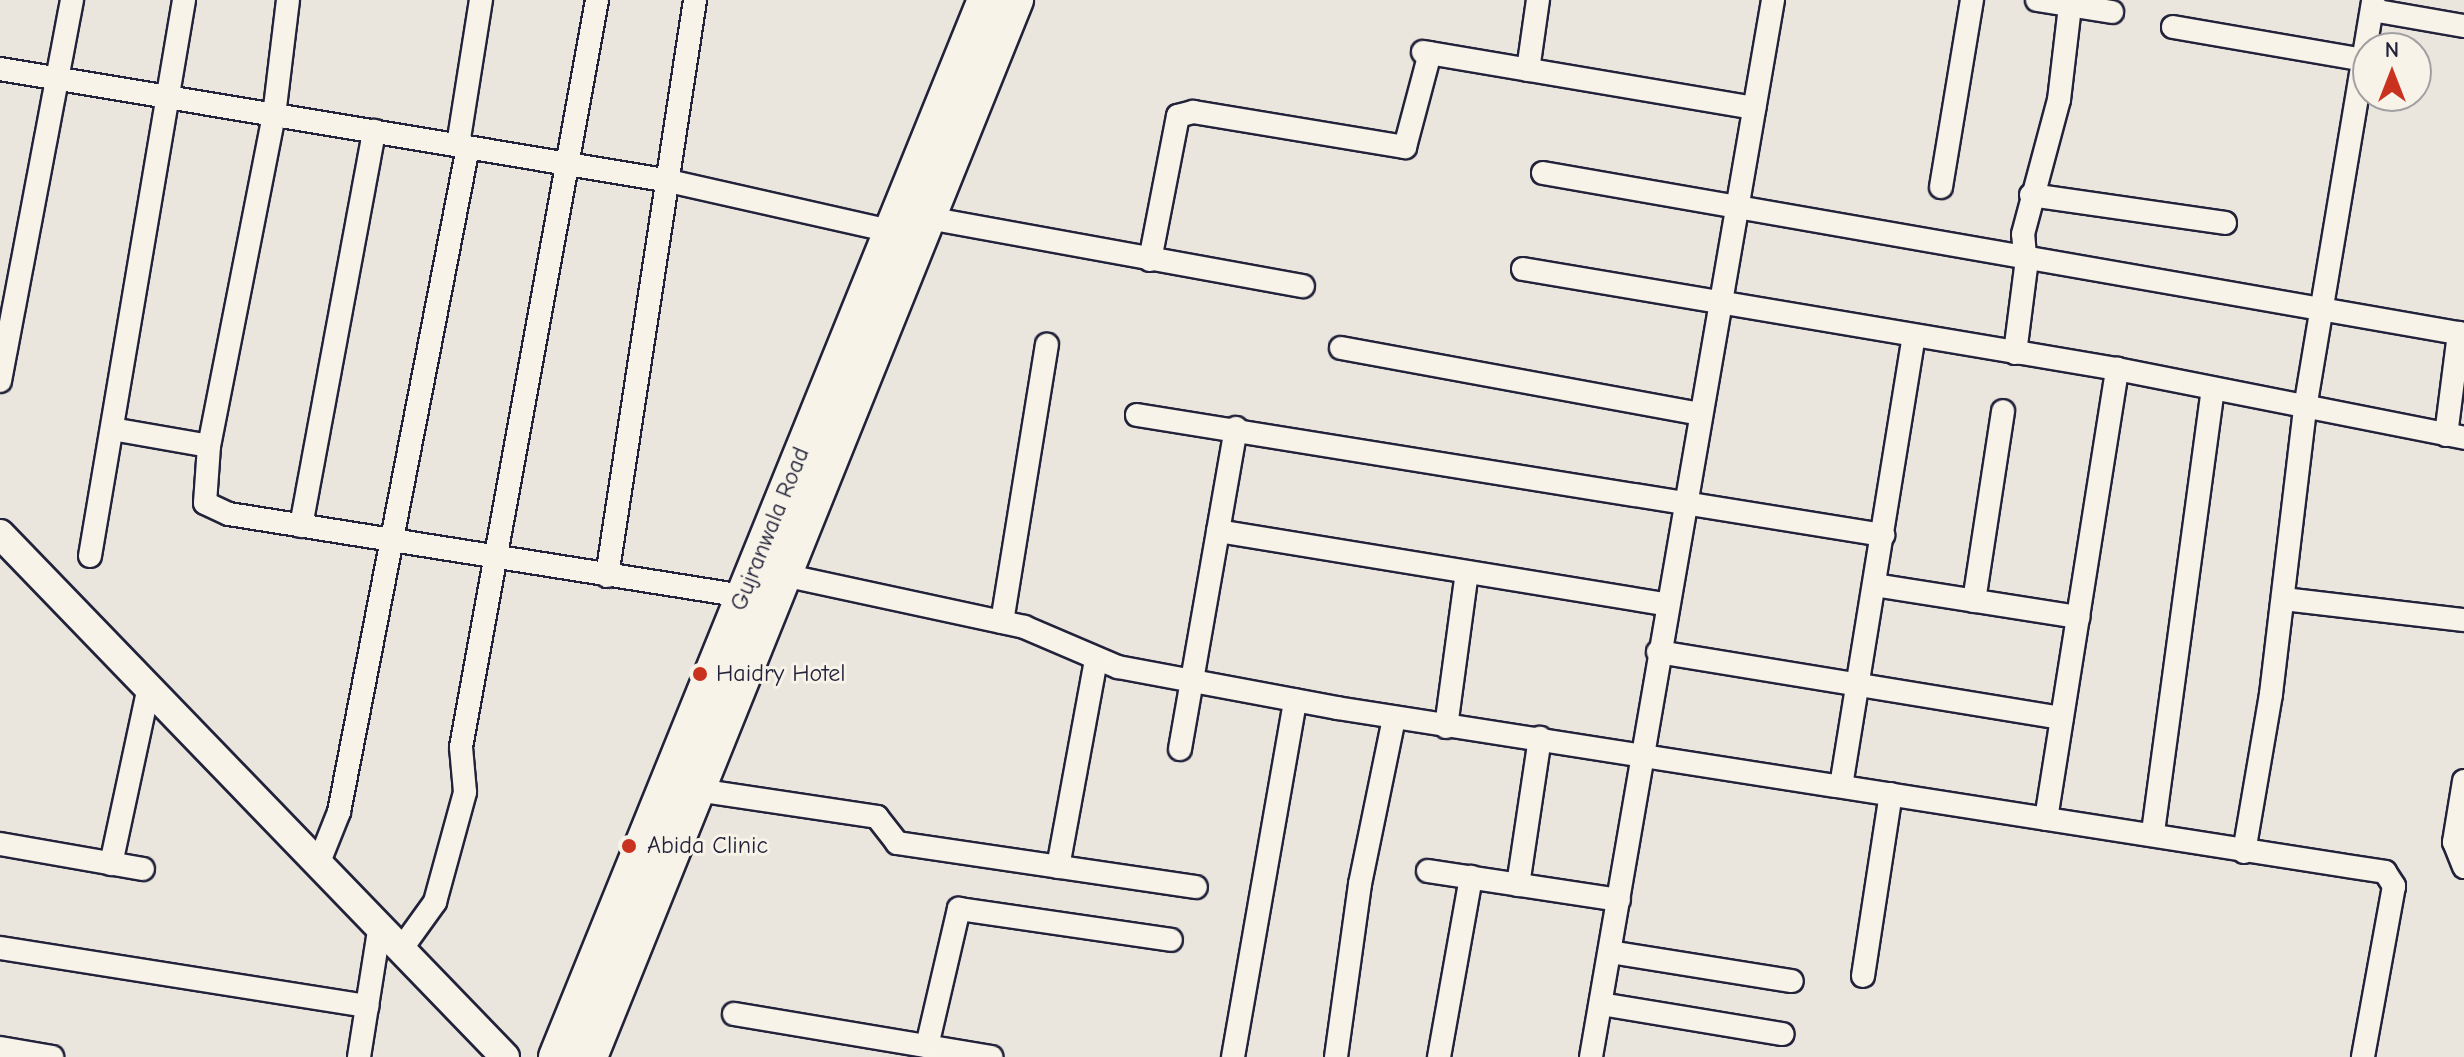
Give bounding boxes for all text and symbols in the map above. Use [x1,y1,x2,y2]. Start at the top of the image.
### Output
north arrow [2352,32,2432,112]
text: N [2385,37,2399,63]
street label: Gujranwala Road [724,443,816,615]
place label: Haidry Hotel [716,660,845,688]
marker: Haidry Hotel [691,665,709,683]
place label: Abida Clinic [647,832,768,860]
marker: Abida Clinic [618,835,640,857]

